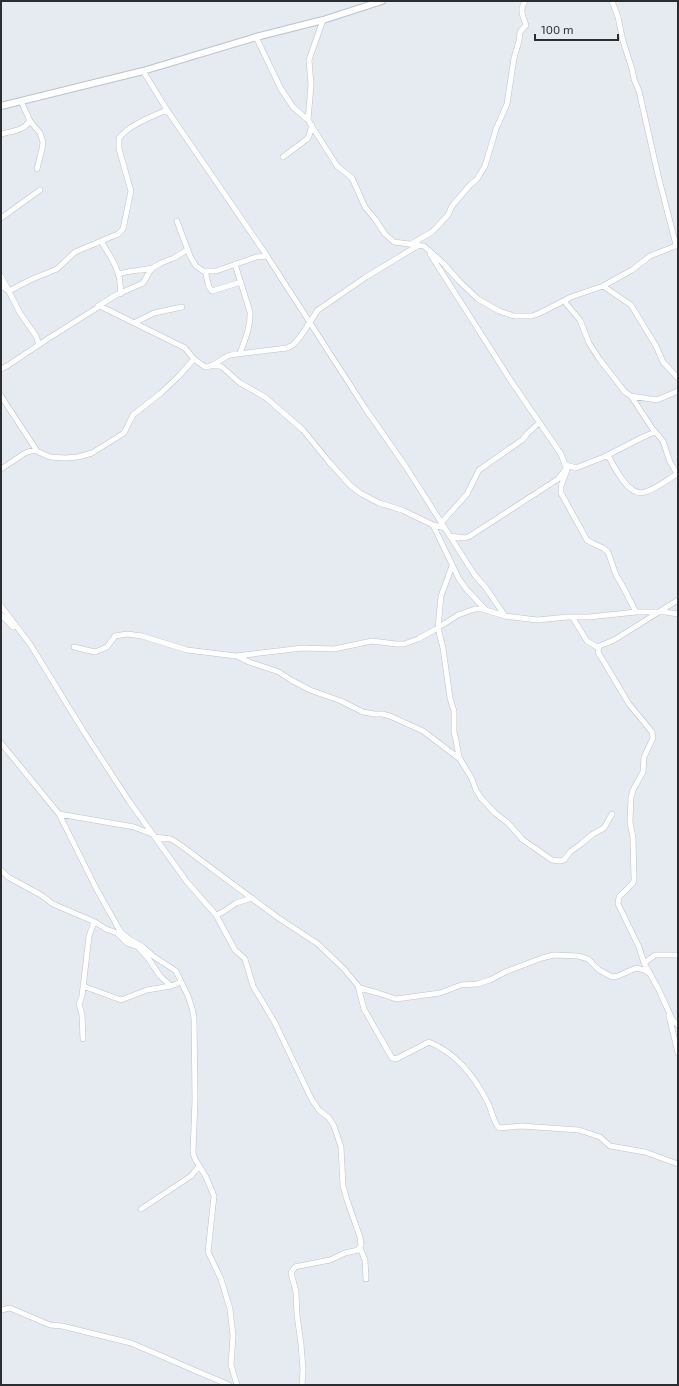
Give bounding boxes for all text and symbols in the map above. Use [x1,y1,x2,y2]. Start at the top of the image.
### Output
scale bar [535,16,618,42]
text: 100 m [541,22,573,36]

